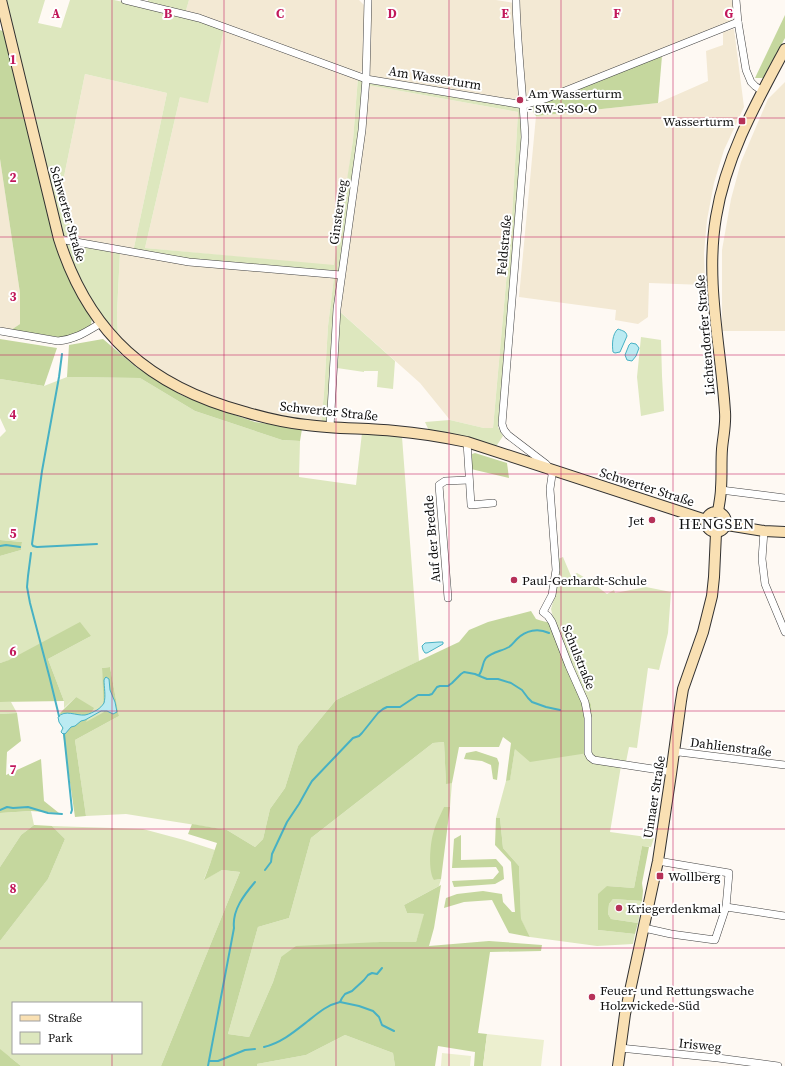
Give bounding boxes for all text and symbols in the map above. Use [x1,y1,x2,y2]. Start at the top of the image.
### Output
text: A [52,5,61,22]
text: B [164,5,173,22]
text: C [276,5,284,22]
text: D [387,5,397,22]
text: E [501,5,509,22]
text: F [613,5,621,22]
text: G [725,5,734,22]
text: 1 [9,51,17,68]
street label: Am Wasserturm [387,62,483,94]
place label: Am Wasserturm - SW-S-SO-O [528,85,622,117]
marker: Am Wasserturm - SW-S-SO-O [515,95,525,105]
place label: Wasserturm [663,113,734,130]
marker: Wasserturm [737,116,747,126]
street label: Schwerter Straße [46,164,90,264]
text: 2 [9,169,17,186]
street label: Ginsterweg [325,178,351,246]
street label: Feldstraße [493,214,515,276]
street label: Lichtendorfer Straße [691,274,719,396]
text: 3 [9,288,17,305]
street label: Schwerter Straße [279,397,379,425]
text: 4 [9,406,17,423]
street label: Schwerter Straße [597,464,697,510]
street label: Auf der Bredde [420,494,444,583]
place label: Jet [628,512,645,529]
district label: HENGSEN [679,513,755,534]
marker: Jet [647,515,657,525]
text: 5 [9,525,17,542]
place label: Paul-Gerhardt-Schule [522,572,647,589]
marker: Paul-Gerhardt-Schule [509,575,519,585]
street label: Schulstraße [558,622,600,692]
text: 6 [9,643,17,660]
street label: Dahlienstraße [689,734,773,760]
street label: Unnaer Straße [639,754,669,840]
text: 7 [9,761,17,778]
place label: Wollberg [668,868,721,885]
marker: Wollberg [655,871,665,881]
text: 8 [9,880,17,897]
place label: Kriegerdenkmal [627,900,722,917]
marker: Kriegerdenkmal [614,903,624,913]
place label: Feuer- und Rettungswache Holzwickede-Süd [600,982,754,1014]
marker: Feuer- und Rettungswache Holzwickede-Süd [587,992,597,1002]
legend [12,1002,142,1054]
text: Straße [48,1010,82,1026]
text: Park [48,1030,73,1046]
street label: Irisweg [678,1034,722,1056]

